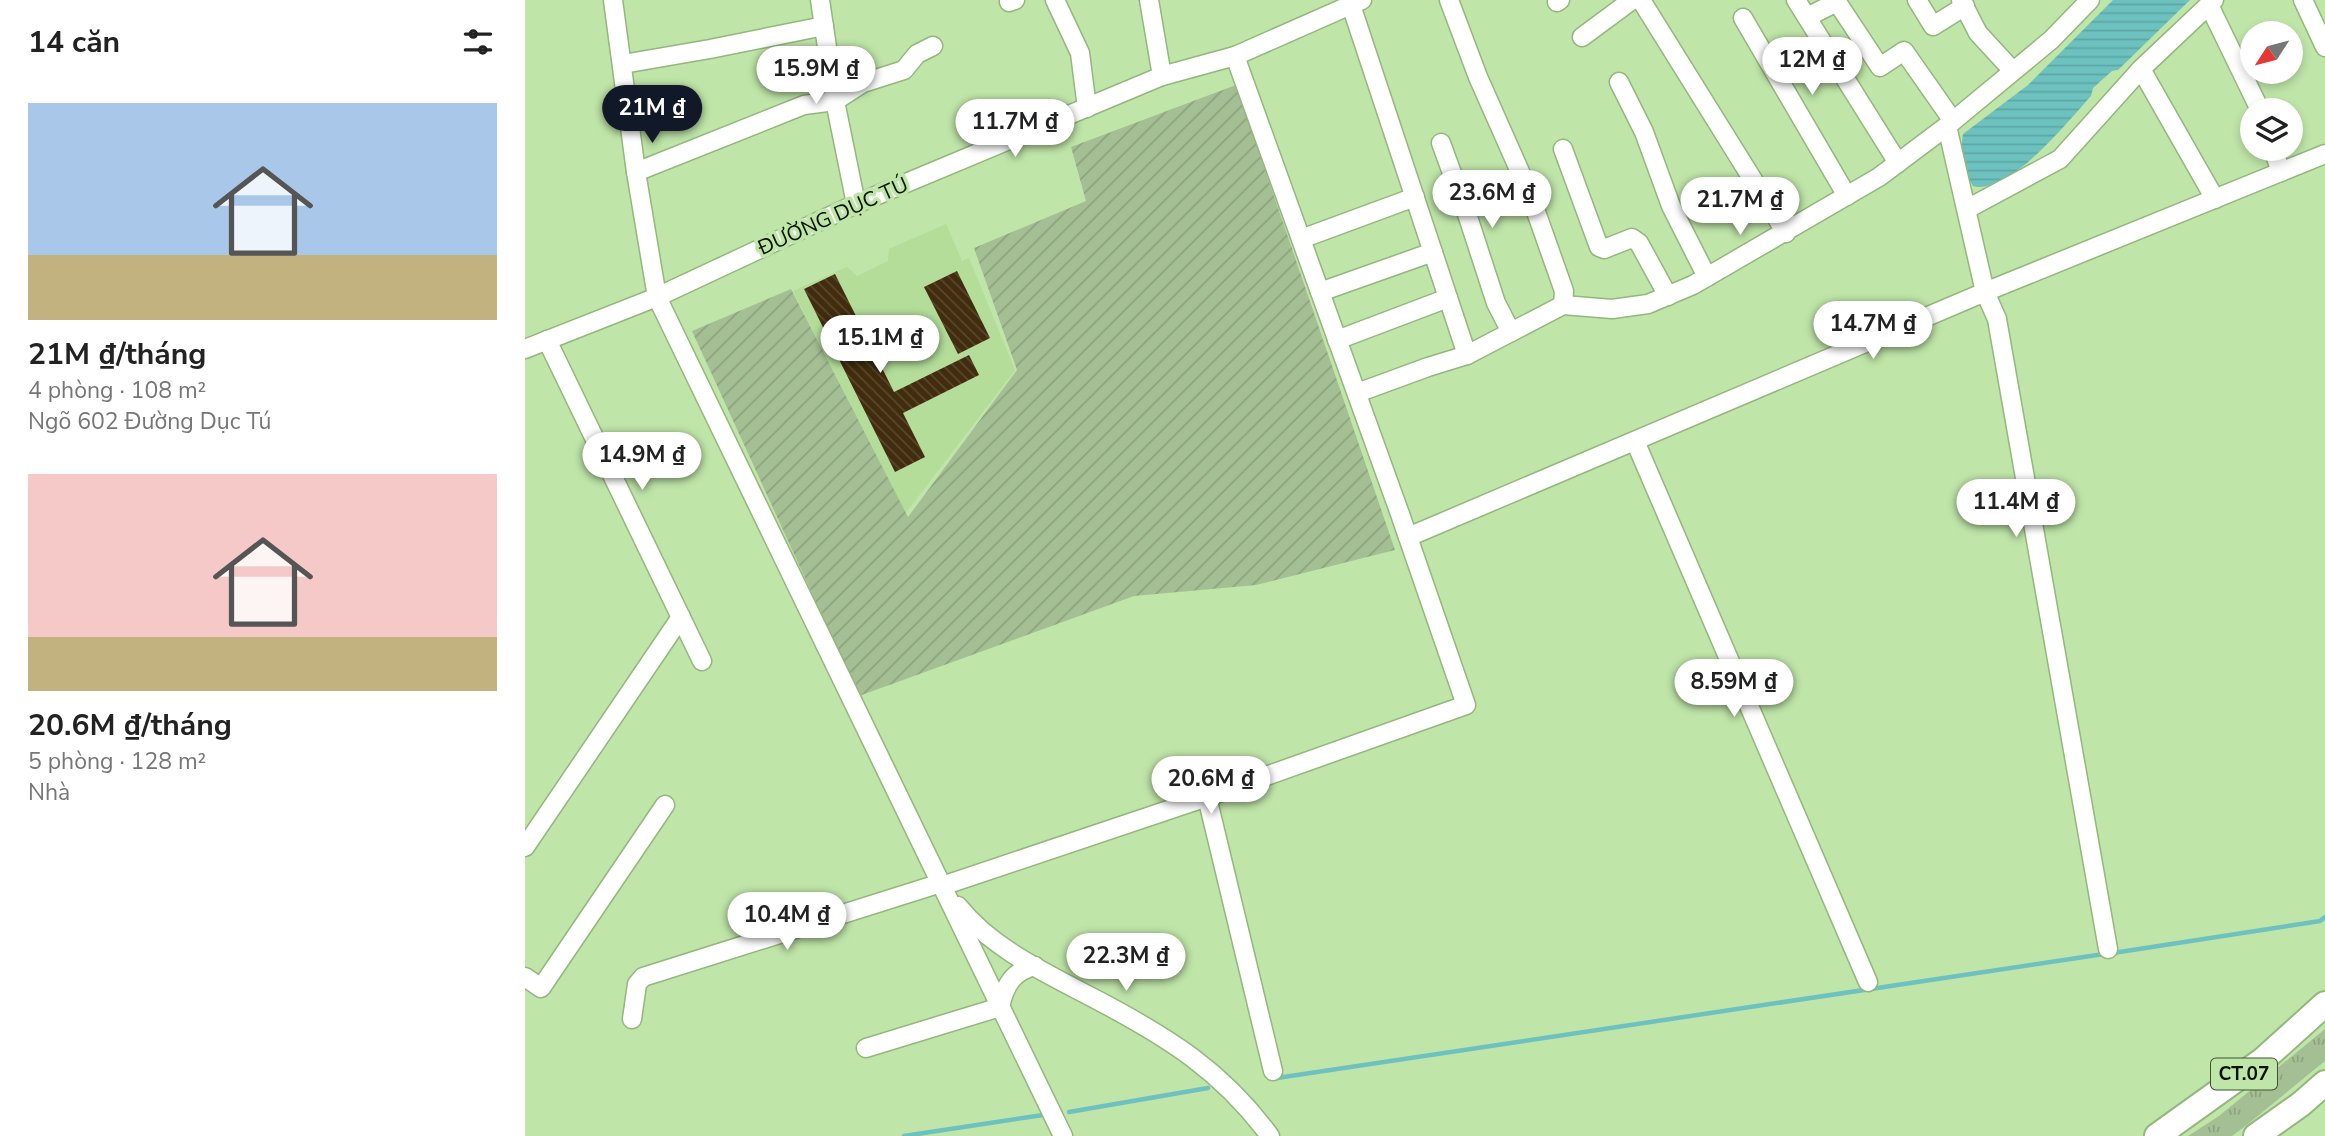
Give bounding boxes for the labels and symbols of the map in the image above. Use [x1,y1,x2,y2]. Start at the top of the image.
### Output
north arrow [2240,21,2303,84]
pin: 12M ₫ [1763,38,1861,97]
pin: 15.9M ₫ [751,46,881,106]
pin: 21M ₫ [603,86,701,145]
pin: 11.7M ₫ [950,100,1080,159]
street label: ĐƯỜNG DỤC TÚ [753,170,912,262]
pin: 23.6M ₫ [1427,170,1557,230]
pin: 21.7M ₫ [1675,177,1805,237]
pin: 14.7M ₫ [1808,302,1938,361]
pin: 15.1M ₫ [815,316,945,375]
pin: 14.9M ₫ [577,433,707,492]
pin: 11.4M ₫ [1951,480,2081,539]
pin: 8.59M ₫ [1669,660,1799,719]
pin: 20.6M ₫ [1146,756,1276,816]
pin: 10.4M ₫ [722,892,852,952]
pin: 22.3M ₫ [1061,934,1191,993]
road number: CT.07 [2211,1058,2277,1090]

